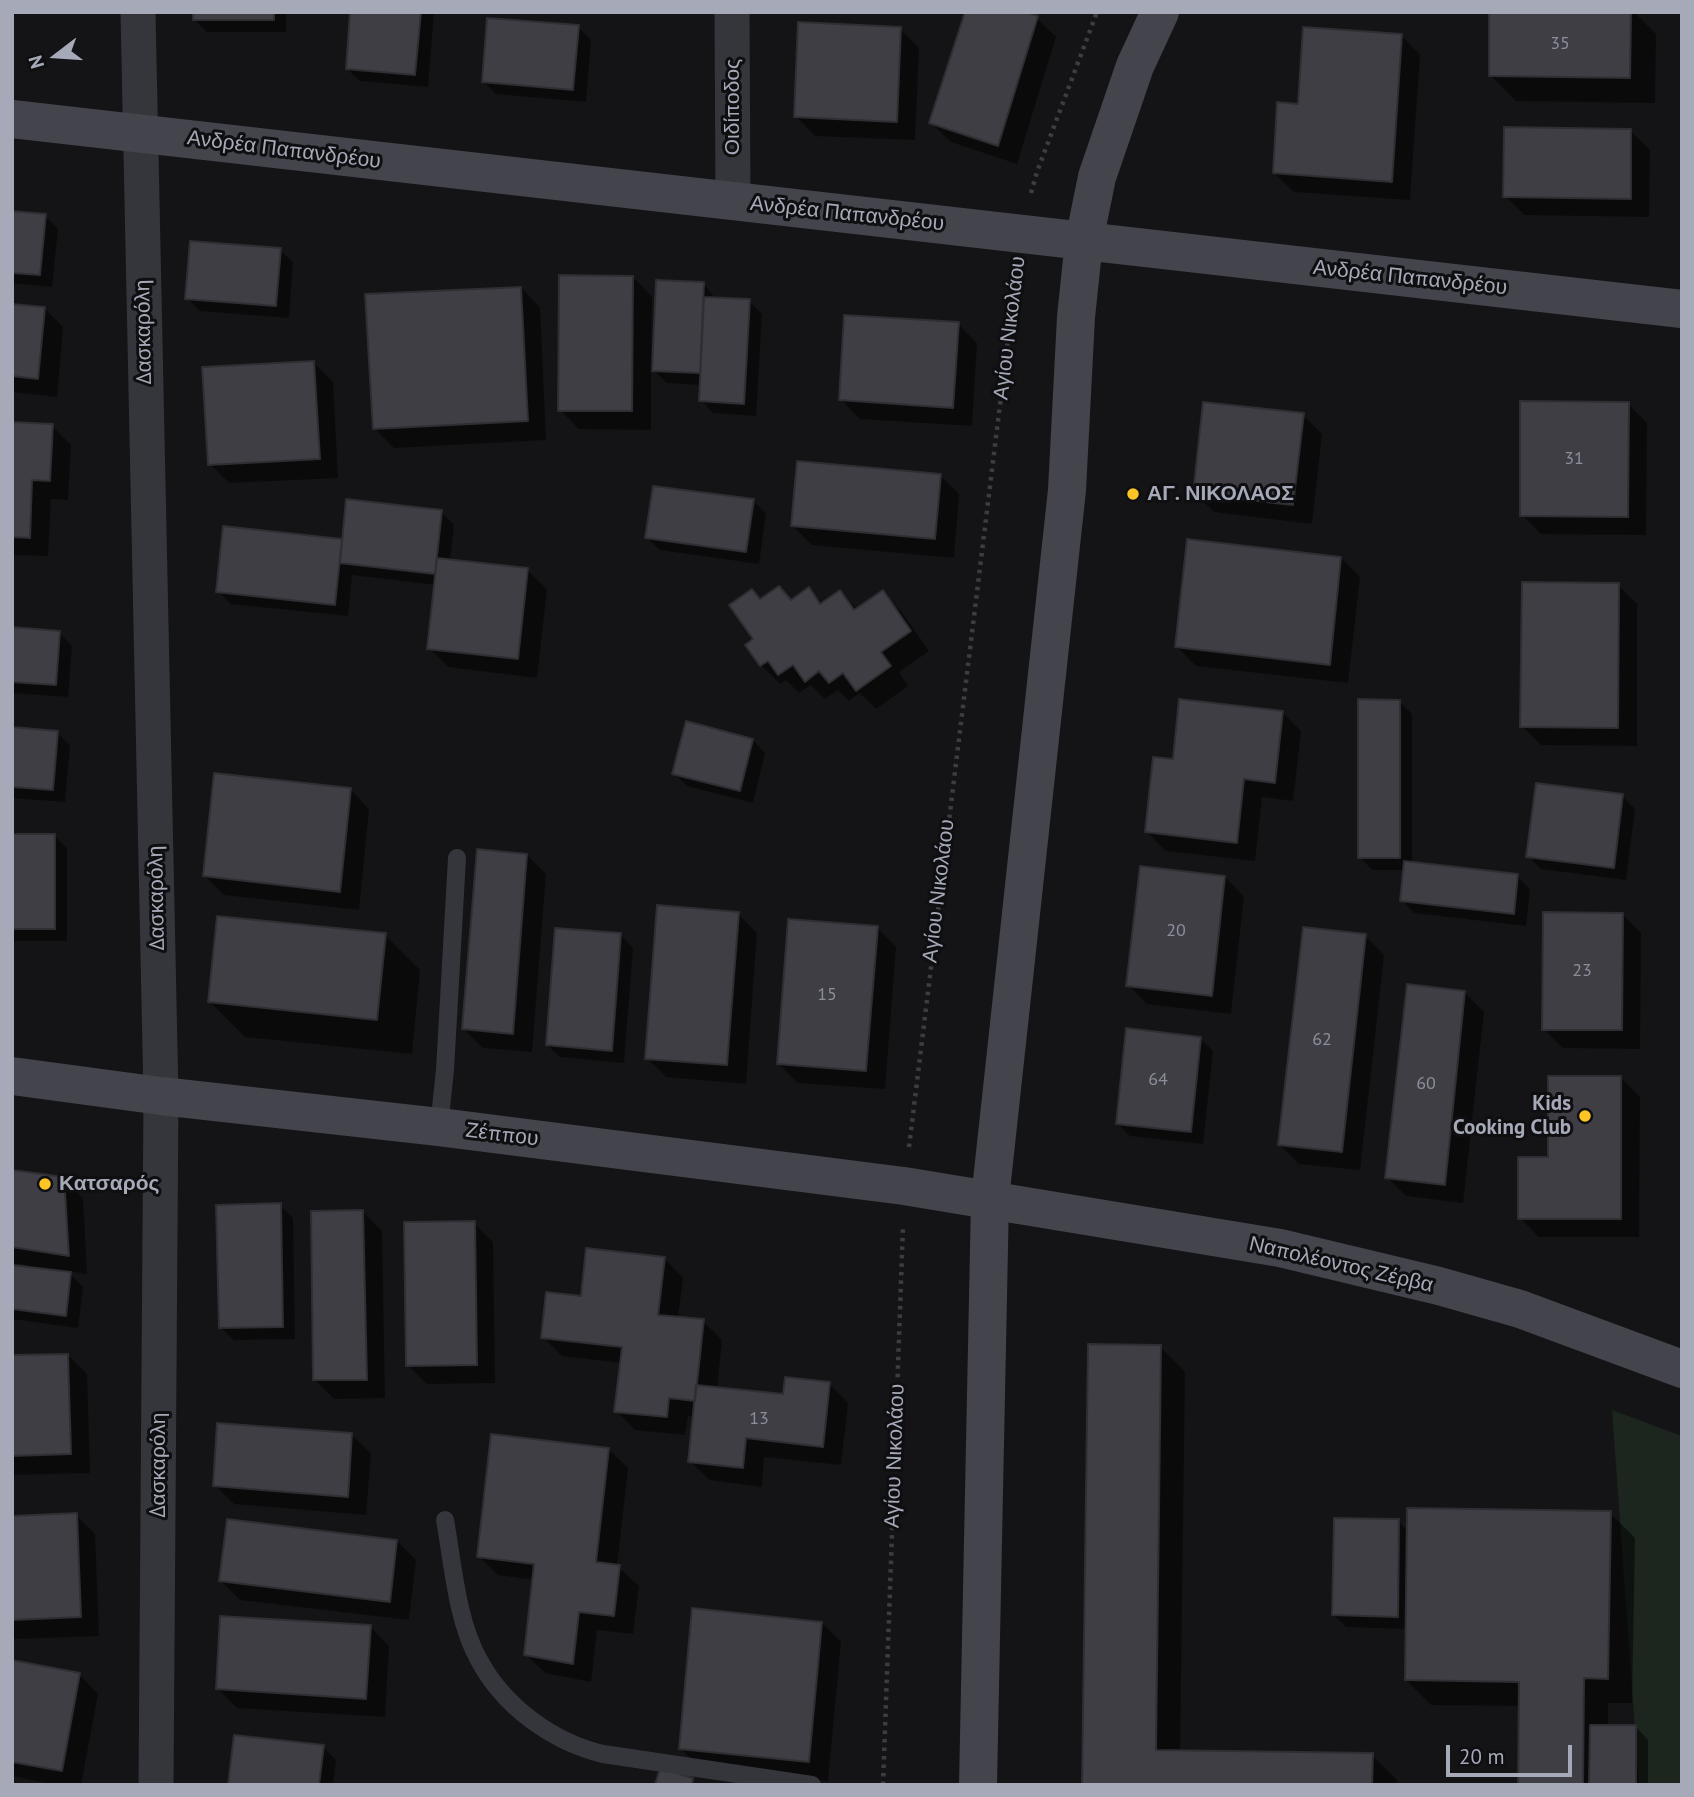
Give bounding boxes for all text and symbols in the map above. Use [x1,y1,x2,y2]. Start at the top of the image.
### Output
north arrow [21,21,91,91]
house number: 35 [1550,33,1570,55]
text: N [23,53,49,72]
street label: Οιδίποδος [720,59,746,155]
street label: Ανδρέα Παπανδρέου [186,126,382,174]
street label: Ανδρέα Παπανδρέου [749,191,945,237]
street label: Αγίου Νικολάου [989,255,1031,401]
street label: Ανδρέα Παπανδρέου [1312,255,1508,301]
street label: Δασκαρόλη [130,279,158,385]
house number: 31 [1564,448,1584,470]
place label: ΑΓ. ΝΙΚΟΛΑΟΣ [1147,481,1294,507]
marker: ΑΓ. ΝΙΚΟΛΑΟΣ [1125,486,1141,502]
street label: Αγίου Νικολάου [918,818,960,964]
street label: Δασκαρόλη [143,845,171,951]
house number: 20 [1166,920,1186,942]
house number: 23 [1572,960,1592,982]
house number: 15 [817,984,837,1006]
house number: 62 [1312,1029,1332,1051]
house number: 64 [1148,1069,1168,1091]
house number: 60 [1416,1073,1436,1095]
place label: Kids Cooking Club [1453,1091,1571,1141]
marker: Kids Cooking Club [1577,1108,1593,1124]
street label: Ζέππου [464,1118,540,1152]
place label: Κατσαρός [59,1171,159,1197]
marker: Κατσαρός [37,1176,53,1192]
street label: Ναπολέοντος Ζέρβα [1246,1232,1436,1298]
street label: Αγίου Νικολάου [880,1383,910,1529]
house number: 13 [749,1408,769,1430]
street label: Δασκαρόλη [146,1413,172,1517]
scale bar [1449,1730,1575,1774]
text: 20 m [1459,1743,1505,1770]

